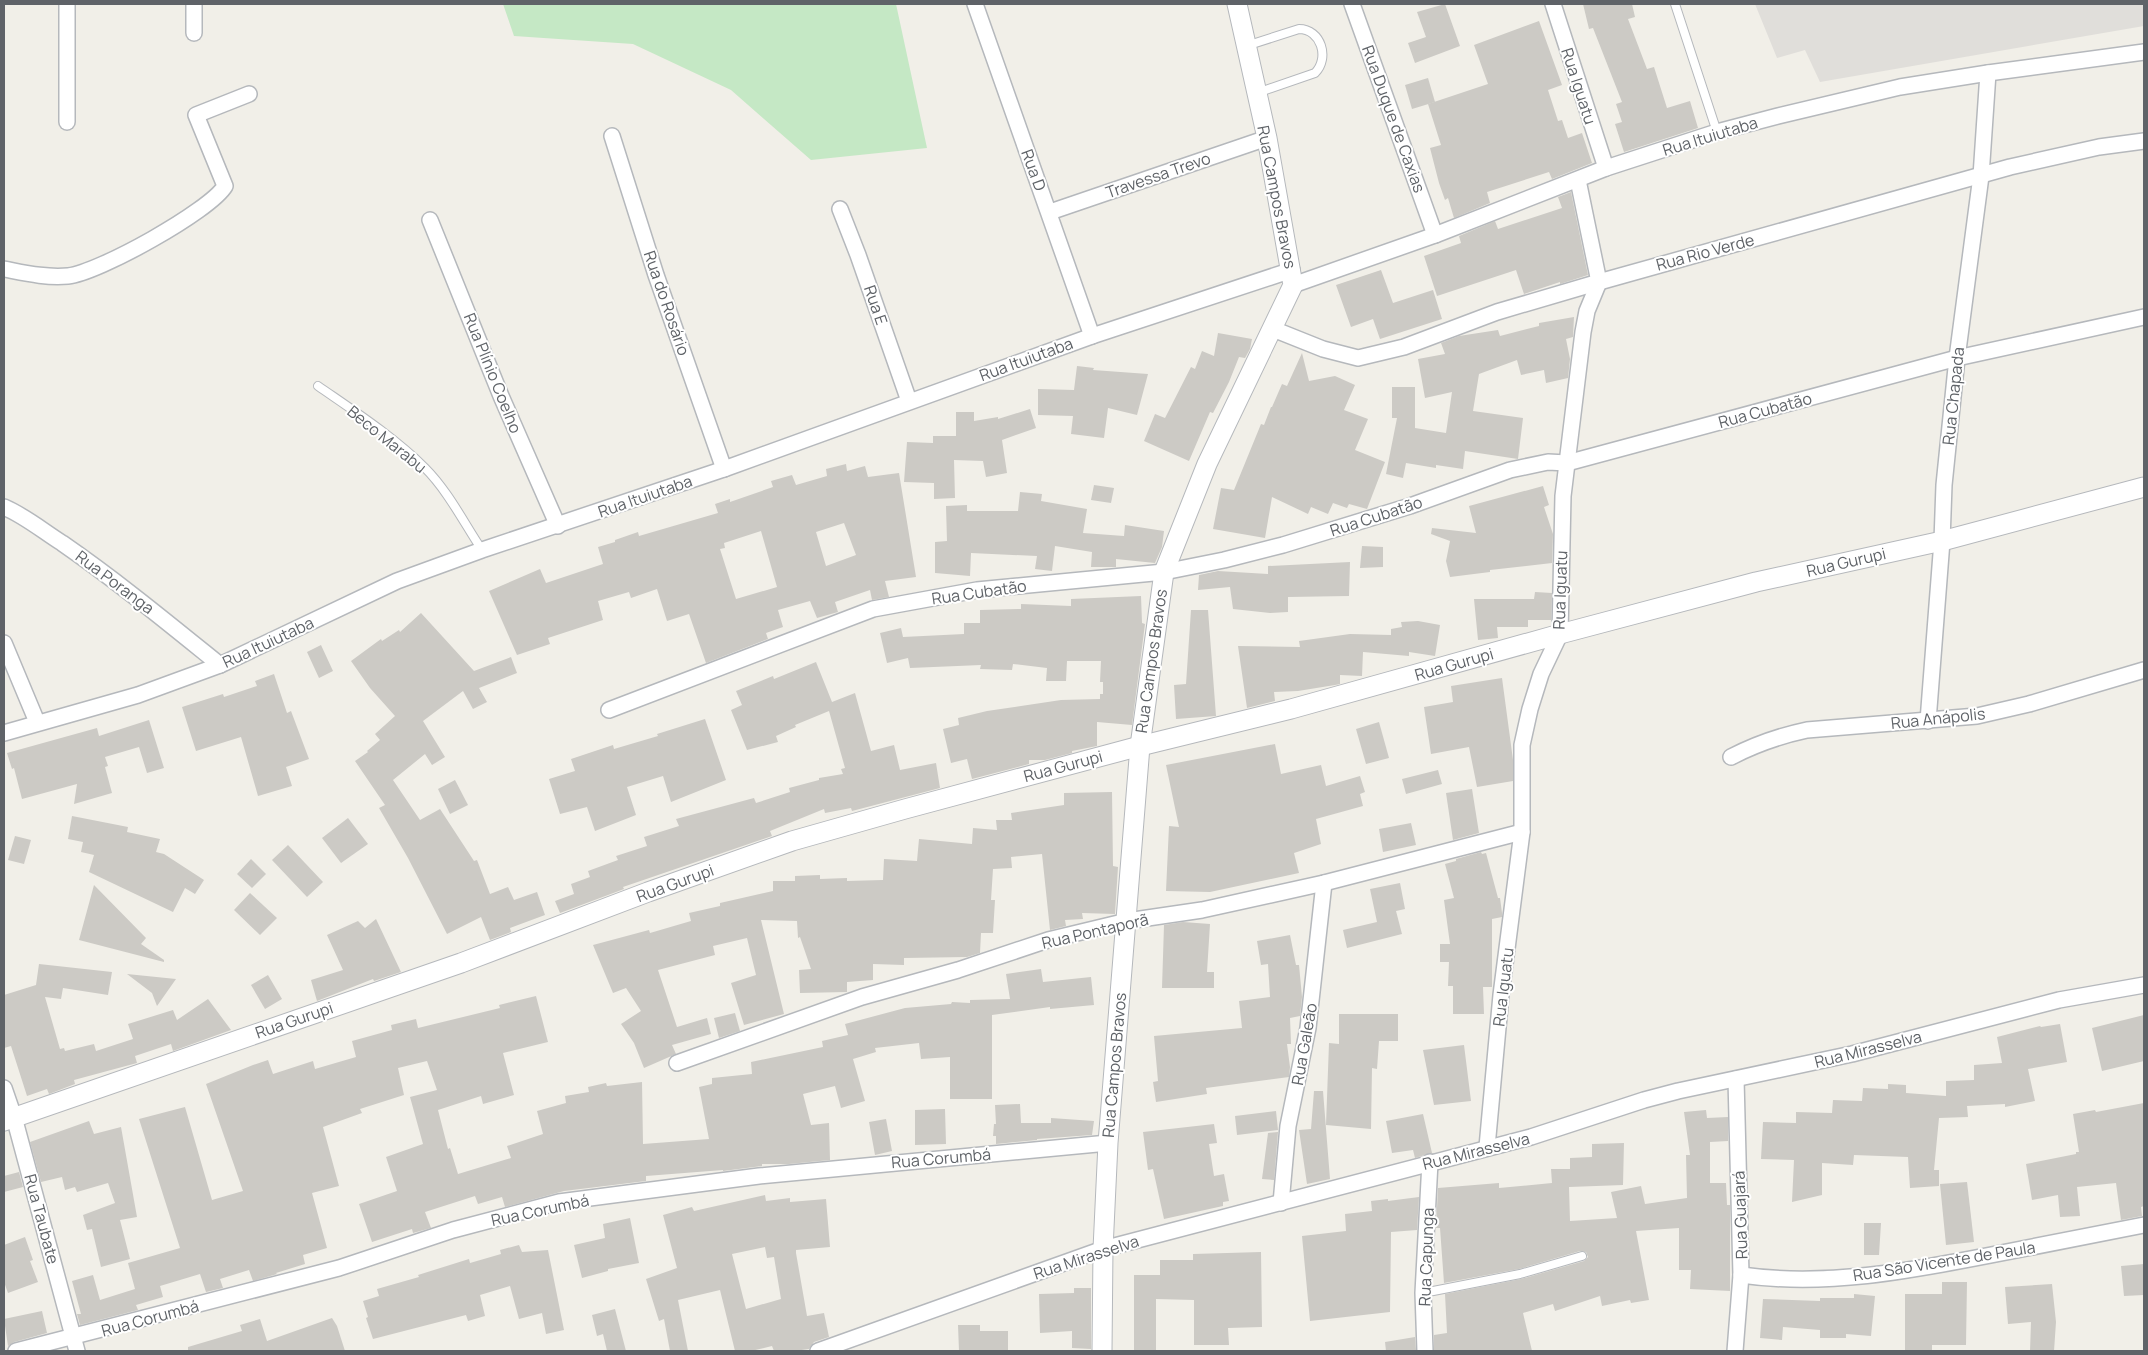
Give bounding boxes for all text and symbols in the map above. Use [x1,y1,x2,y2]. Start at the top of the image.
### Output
street label: Rua Duque de Caxias [1357,42,1431,196]
street label: Rua Iguatu [1556,45,1602,127]
street label: Rua Ituiutaba [1660,111,1760,161]
street label: Rua Campos Bravos [1252,124,1302,270]
street label: Rua D [1016,146,1052,194]
street label: Travessa Trevo [1103,147,1213,203]
street label: Rua Rio Verde [1654,228,1756,276]
street label: Rua do Rosário [639,248,695,358]
street label: Rua E [859,282,893,328]
street label: Rua Plínio Coelho [459,310,527,436]
street label: Rua Ituiutaba [976,332,1076,386]
street label: Rua Chapada [1937,346,1969,446]
street label: Rua Cubatão [1716,387,1814,433]
street label: Beco Marabu [343,400,431,478]
street label: Rua Ituiutaba [595,470,695,522]
street label: Rua Cubatão [1327,491,1425,541]
street label: Rua Gurupi [1804,542,1888,582]
street label: Rua Poranga [71,545,159,619]
street label: Rua Iguatu [1548,550,1572,630]
street label: Rua Cubatão [930,574,1028,610]
street label: Rua Campos Bravos [1130,587,1172,735]
street label: Rua Ituiutaba [219,611,317,673]
street label: Rua Gurupi [1412,642,1496,686]
street label: Rua Anápolis [1890,702,1986,734]
street label: Rua Gurupi [1021,745,1105,787]
street label: Rua Gurupi [633,859,717,907]
street label: Rua Pontaporã [1040,908,1150,954]
street label: Rua Iguatu [1487,946,1519,1028]
street label: Rua Campos Bravos [1097,992,1131,1138]
street label: Rua Gurupi [252,996,336,1044]
street label: Rua Galeão [1286,1001,1322,1087]
street label: Rua Mirasselva [1812,1025,1924,1073]
street label: Rua Mirasselva [1420,1127,1532,1175]
street label: Rua Corumbá [890,1143,992,1173]
street label: Rua Guajará [1727,1170,1753,1260]
street label: Rua Taubate [19,1172,65,1266]
street label: Rua Corumbá [489,1189,591,1231]
street label: Rua Capunga [1413,1207,1439,1307]
street label: Rua Mirasselva [1030,1230,1142,1284]
street label: Rua São Vicente de Paula [1851,1236,2037,1286]
street label: Rua Corumbá [99,1294,201,1342]

